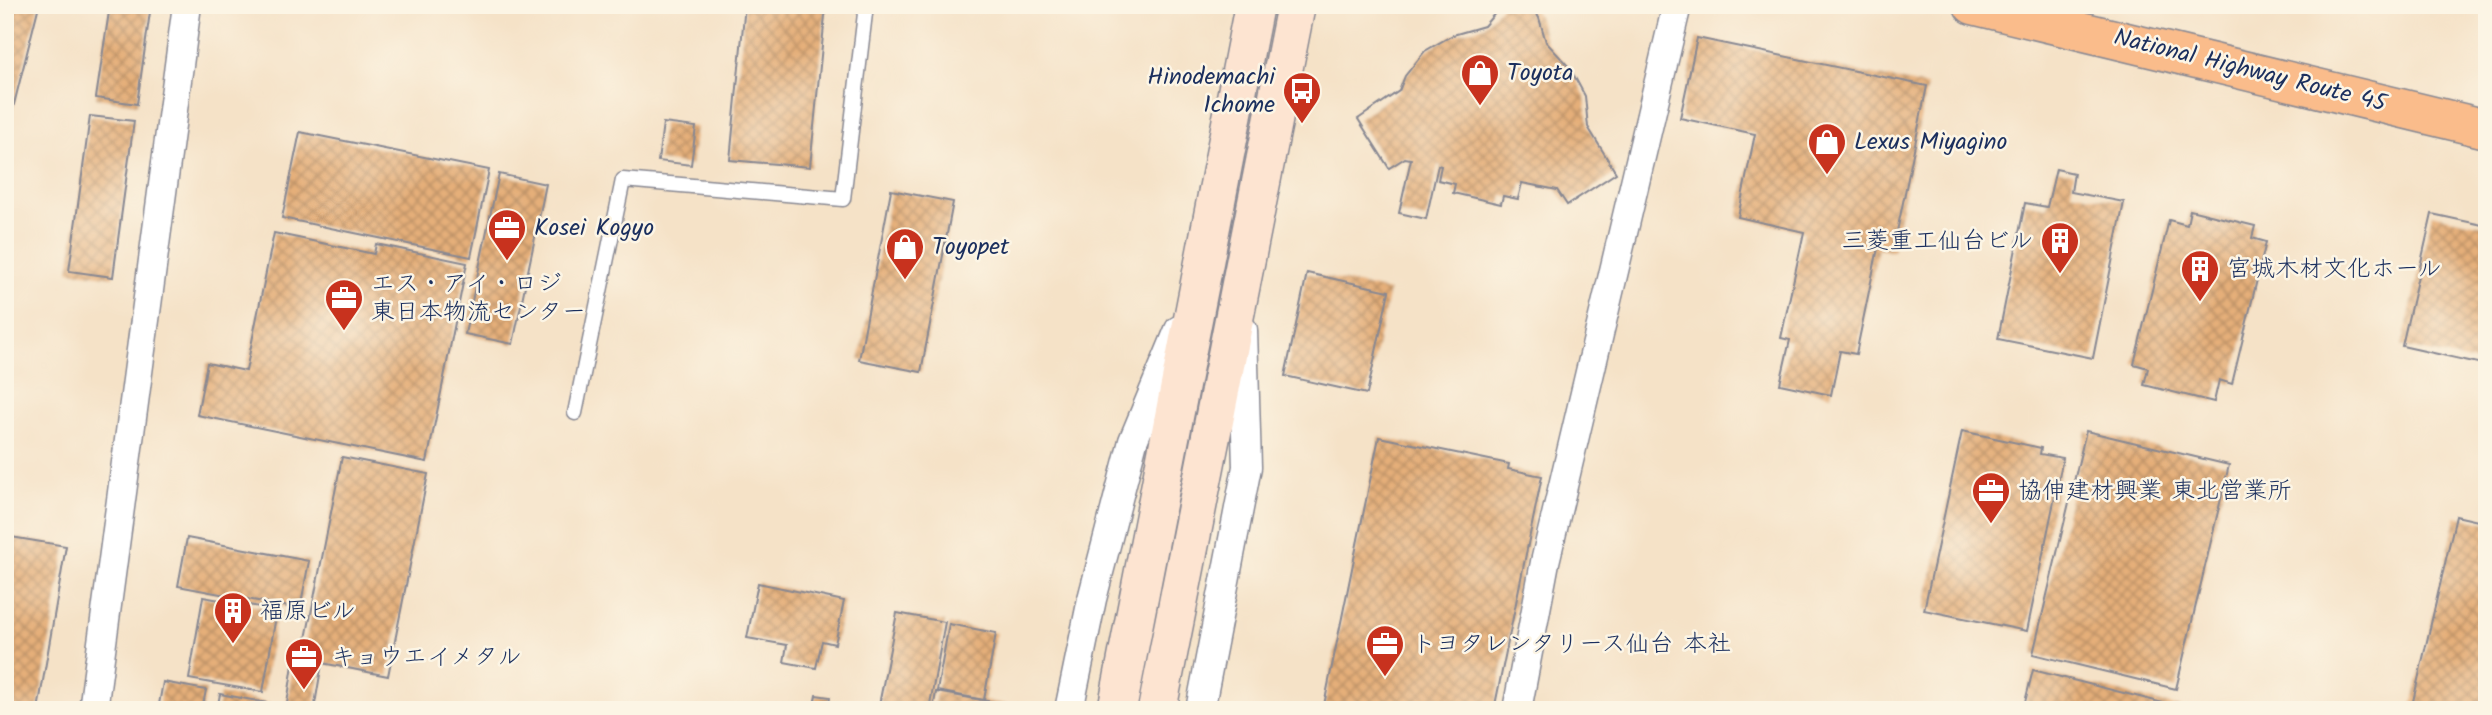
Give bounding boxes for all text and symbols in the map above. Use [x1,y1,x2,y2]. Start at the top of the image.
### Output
street label: National Highway Route 45 [2110,18,2392,124]
shop icon: Toyota [1459,52,1501,107]
place label: Toyota [1507,54,1573,93]
place label: Hinodemachi 1chome [1147,58,1276,125]
bus stop icon: Hinodemachi 1chome [1281,70,1323,125]
shop icon: Lexus Miyagino [1806,121,1848,176]
place label: Lexus Miyagino [1854,123,2008,162]
office icon: Kosei Kogyo [486,207,528,262]
place label: Kosei Kogyo [534,209,654,248]
building icon: 三菱重工仙台ビル [2039,220,2081,275]
place label: 三菱重工仙台ビル [1841,222,2033,261]
shop icon: Toyopet [884,226,926,281]
place label: Toyopet [932,228,1010,267]
building icon: 宮城木材文化ホール [2179,248,2221,303]
place label: 宮城木材文化ホール [2227,250,2442,289]
place label: エス・アイ・ロジ 東日本物流センター [371,265,586,332]
office icon: エス・アイ・ロジ 東日本物流センター [323,277,365,332]
office icon: 協伸建材興業 東北営業所 [1970,470,2012,525]
place label: 協伸建材興業 東北営業所 [2018,472,2292,511]
building icon: 福原ビル [212,590,254,645]
place label: 福原ビル [260,592,356,631]
office icon: トヨタレンタリース仙台 本社 [1364,623,1406,678]
place label: トヨタレンタリース仙台 本社 [1412,625,1731,664]
office icon: キョウエイメタル [283,636,325,691]
place label: キョウエイメタル [331,638,522,677]

